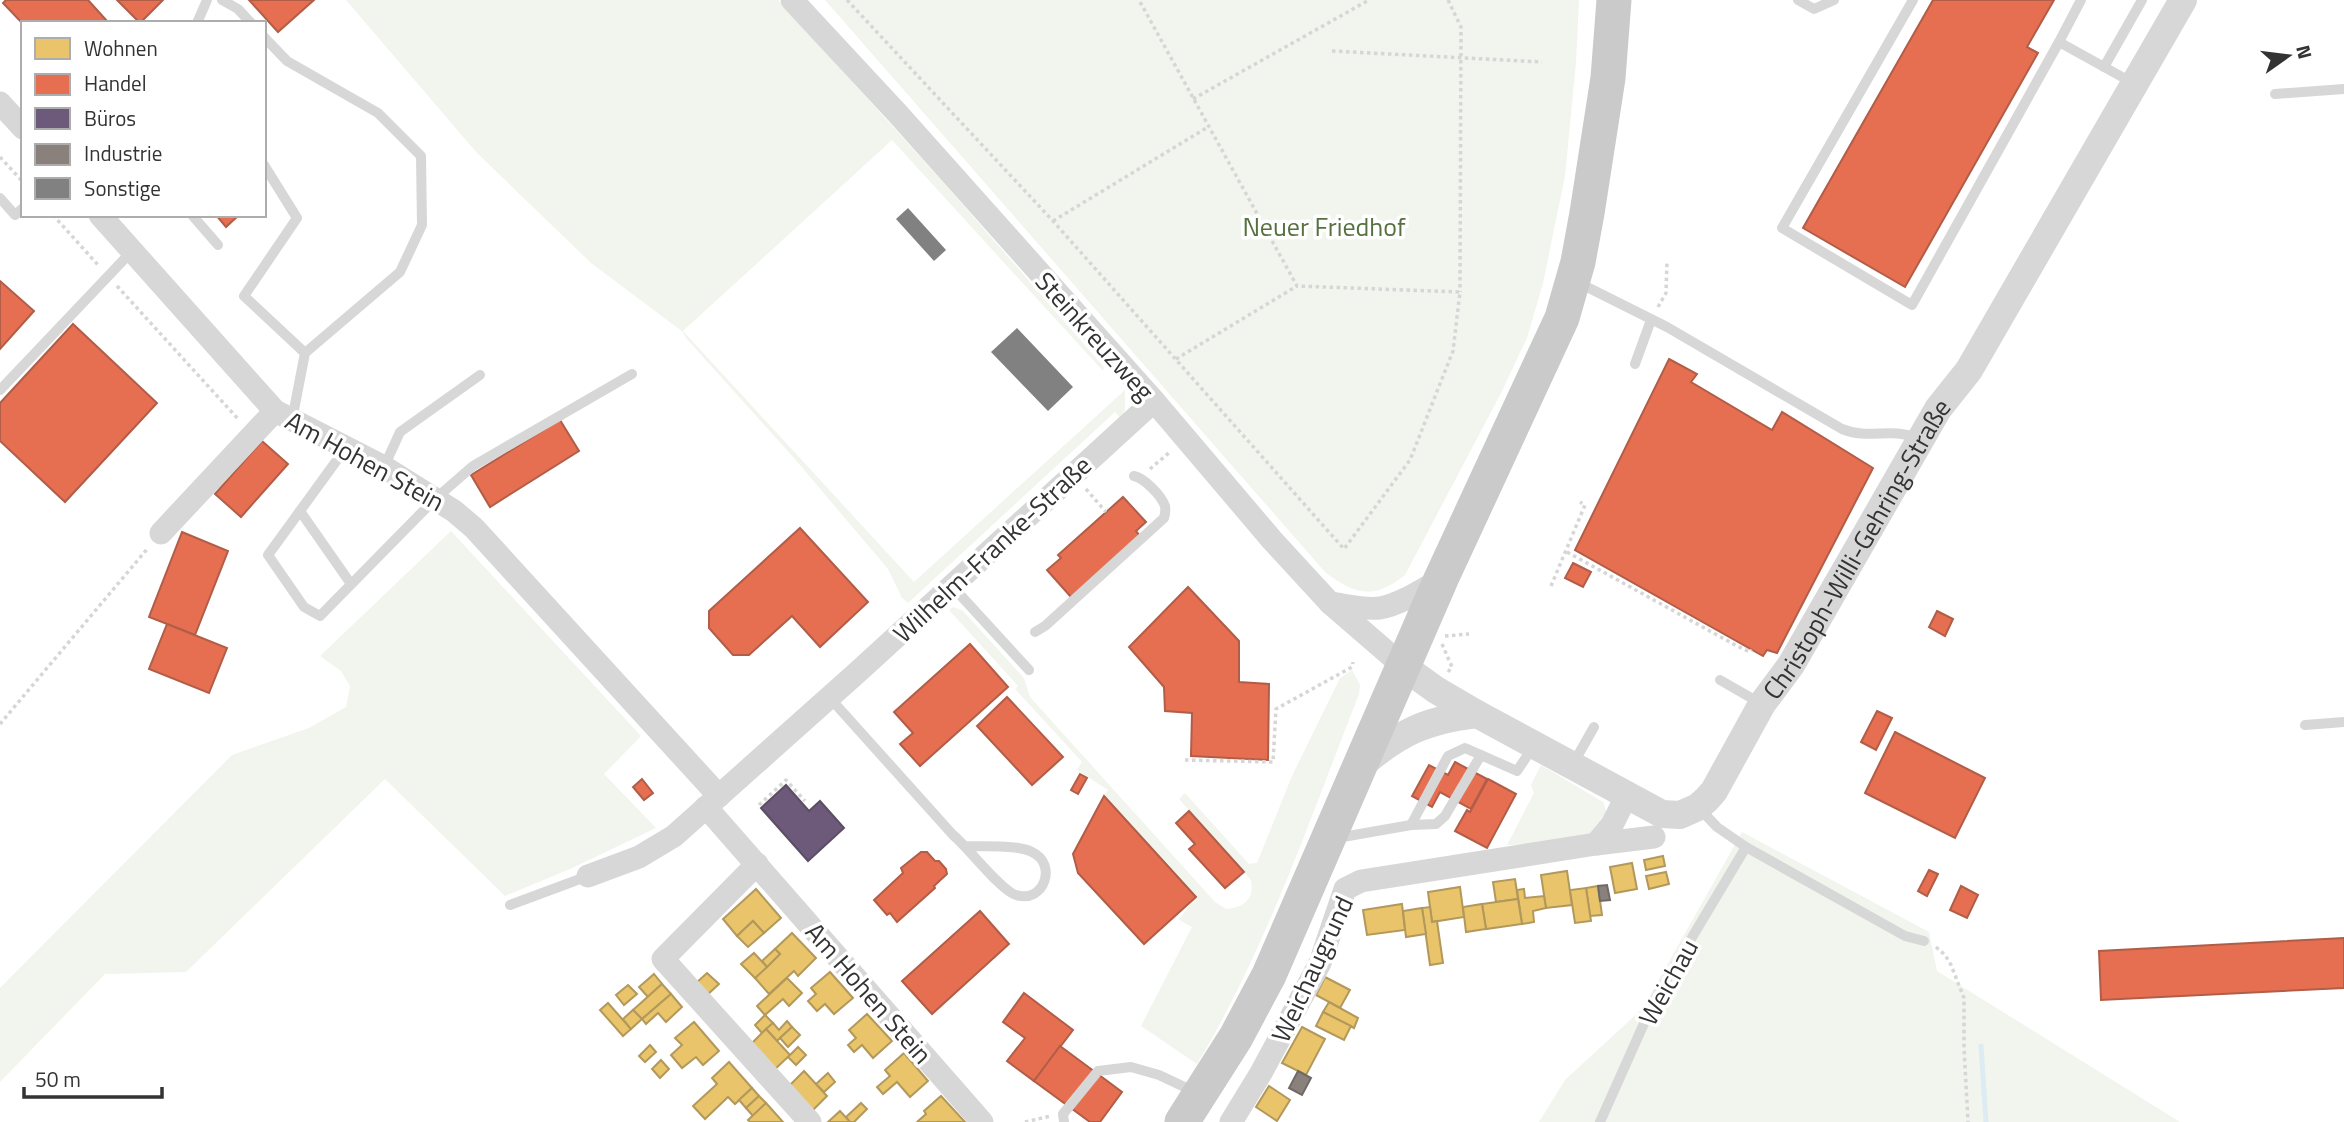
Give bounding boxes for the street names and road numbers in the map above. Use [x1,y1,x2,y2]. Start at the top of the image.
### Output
street label: Steinkreuzweg [1026,263,1164,409]
street label: Christoph-Willi-Gehring-Straße [1753,389,1959,707]
street label: Am Hohen Stein [278,401,452,521]
street label: Wilhelm-Franke-Straße [884,446,1100,652]
street label: Weichaugrund [1261,889,1363,1049]
street label: Am Hohen Stein [796,914,942,1072]
street label: Weichau [1628,932,1708,1032]

